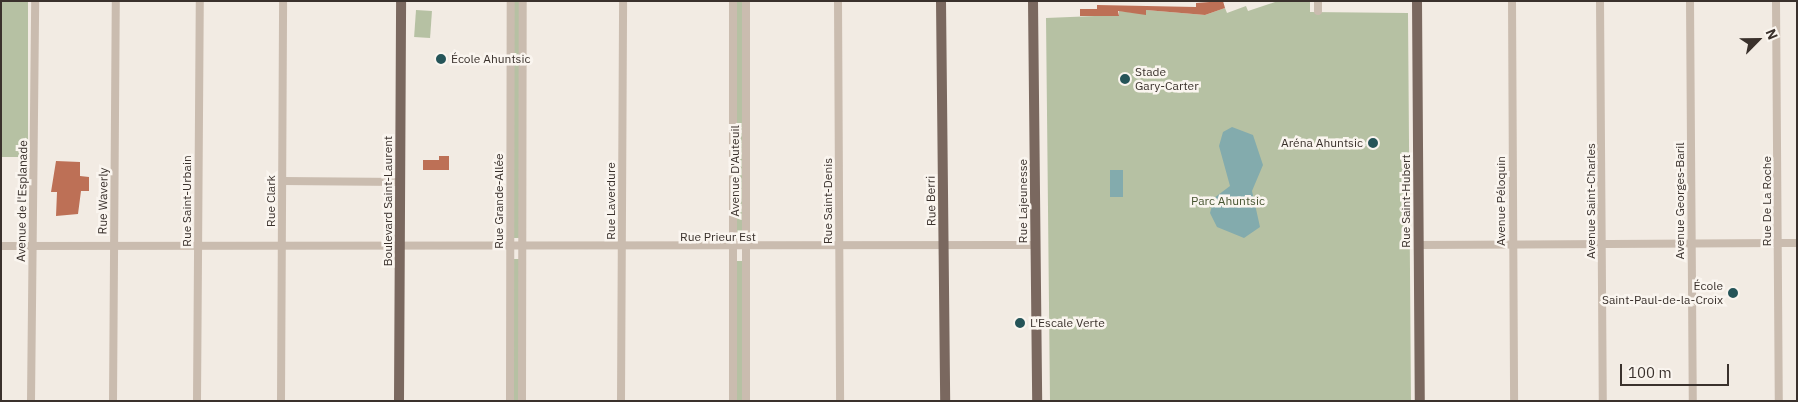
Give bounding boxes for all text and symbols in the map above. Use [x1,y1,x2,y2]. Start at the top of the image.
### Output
north arrow [1733,15,1783,65]
text: N [1762,26,1782,42]
place label: École Ahuntsic [451,52,530,66]
marker: École Ahuntsic [435,53,447,65]
place label: Stade Gary-Carter [1135,65,1199,93]
marker: Stade Gary-Carter [1119,73,1131,85]
street label: Avenue D'Auteuil [728,125,742,217]
street label: Boulevard Saint-Laurent [381,136,395,266]
place label: Aréna Ahuntsic [1281,136,1363,150]
marker: Aréna Ahuntsic [1367,137,1379,149]
street label: Avenue de l'Esplanade [14,140,30,262]
street label: Avenue Saint-Charles [1584,143,1598,259]
street label: Avenue Georges-Baril [1673,143,1687,259]
street label: Rue Grande-Allée [492,153,506,249]
street label: Rue Saint-Hubert [1399,154,1413,248]
street label: Rue Saint-Urbain [180,155,194,247]
street label: Avenue Péloquin [1494,156,1508,246]
street label: Rue De La Roche [1760,156,1774,246]
street label: Rue Saint-Denis [821,158,835,244]
street label: Rue Lajeunesse [1016,159,1030,243]
street label: Rue Laverdure [604,162,618,240]
street label: Rue Waverly [95,168,111,234]
street label: Rue Clark [264,175,278,227]
street label: Rue Berri [923,176,939,226]
park label: Parc Ahuntsic [1191,194,1265,208]
street label: Rue Prieur Est [680,230,756,244]
place label: École Saint-Paul-de-la-Croix [1602,279,1723,307]
marker: École Saint-Paul-de-la-Croix [1727,287,1739,299]
place label: L'Escale Verte [1030,316,1105,330]
marker: L'Escale Verte [1014,317,1026,329]
scale bar [1623,354,1732,386]
text: 100 m [1628,363,1672,382]

